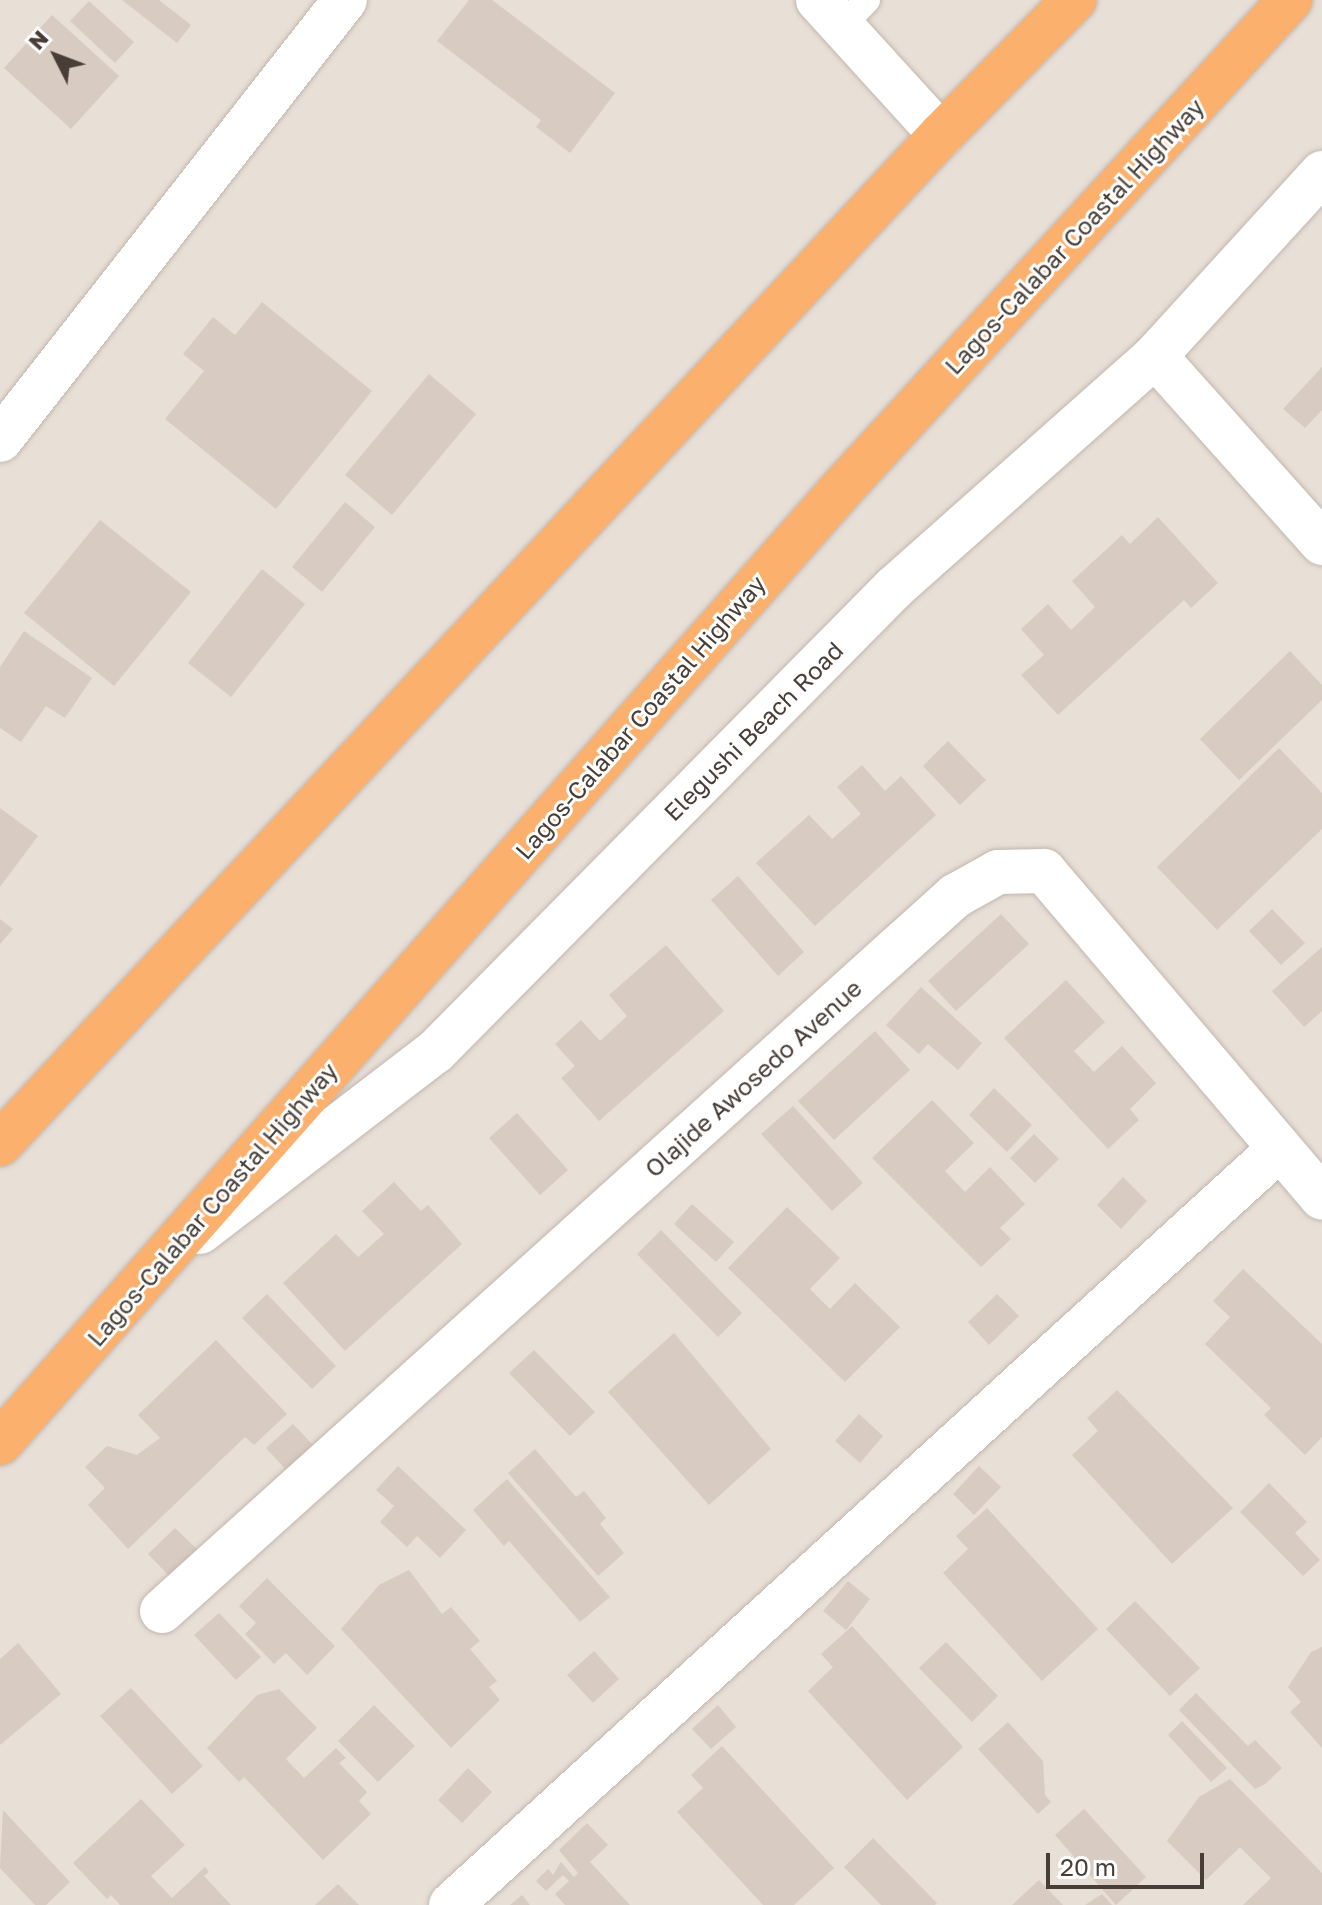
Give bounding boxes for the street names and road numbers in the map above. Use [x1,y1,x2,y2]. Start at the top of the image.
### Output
street label: Lagos-Calabar Coastal Highway [938,92,1210,380]
street label: Lagos-Calabar Coastal Highway [509,569,771,865]
street label: Elegushi Beach Road [657,635,849,827]
street label: Olajide Awosedo Avenue [639,973,867,1183]
street label: Lagos-Calabar Coastal Highway [81,1056,343,1352]

